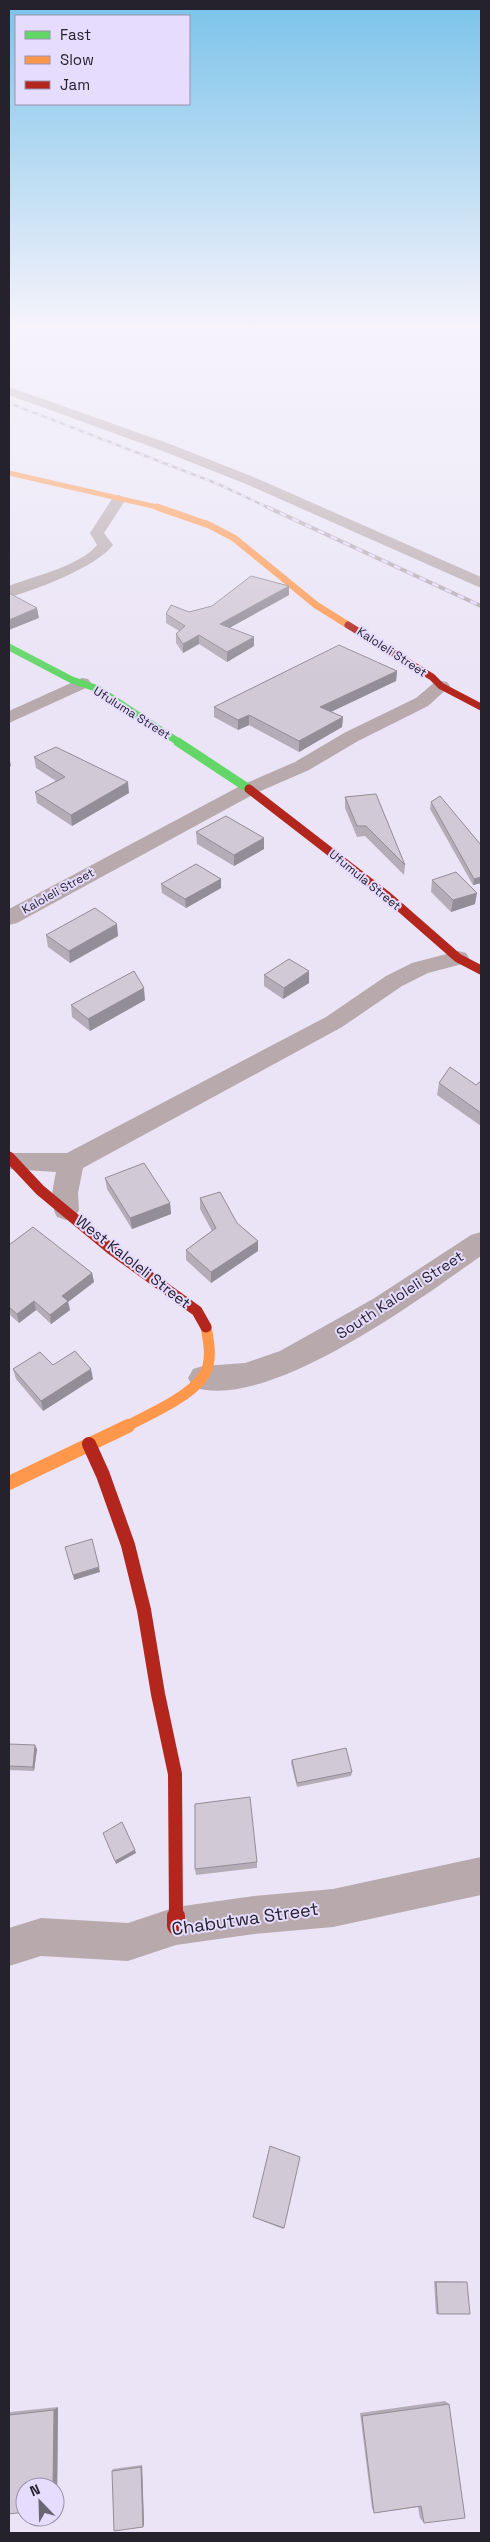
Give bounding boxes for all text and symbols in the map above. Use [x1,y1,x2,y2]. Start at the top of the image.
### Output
legend [15,15,190,105]
text: Fast [60,25,91,44]
text: Slow [60,50,94,69]
text: Jam [60,75,90,94]
street label: Kaloleli Street [354,623,430,681]
street label: Ufuluma Street [90,683,174,743]
street label: Ufumula Street [326,846,404,914]
street label: Kaloleli Street [19,865,97,917]
street label: West Kaloleli Street [72,1211,195,1312]
street label: South Kaloleli Street [333,1246,467,1343]
street label: Chabutwa Street [170,1897,320,1940]
north arrow [15,2477,65,2527]
text: N [27,2480,43,2500]

